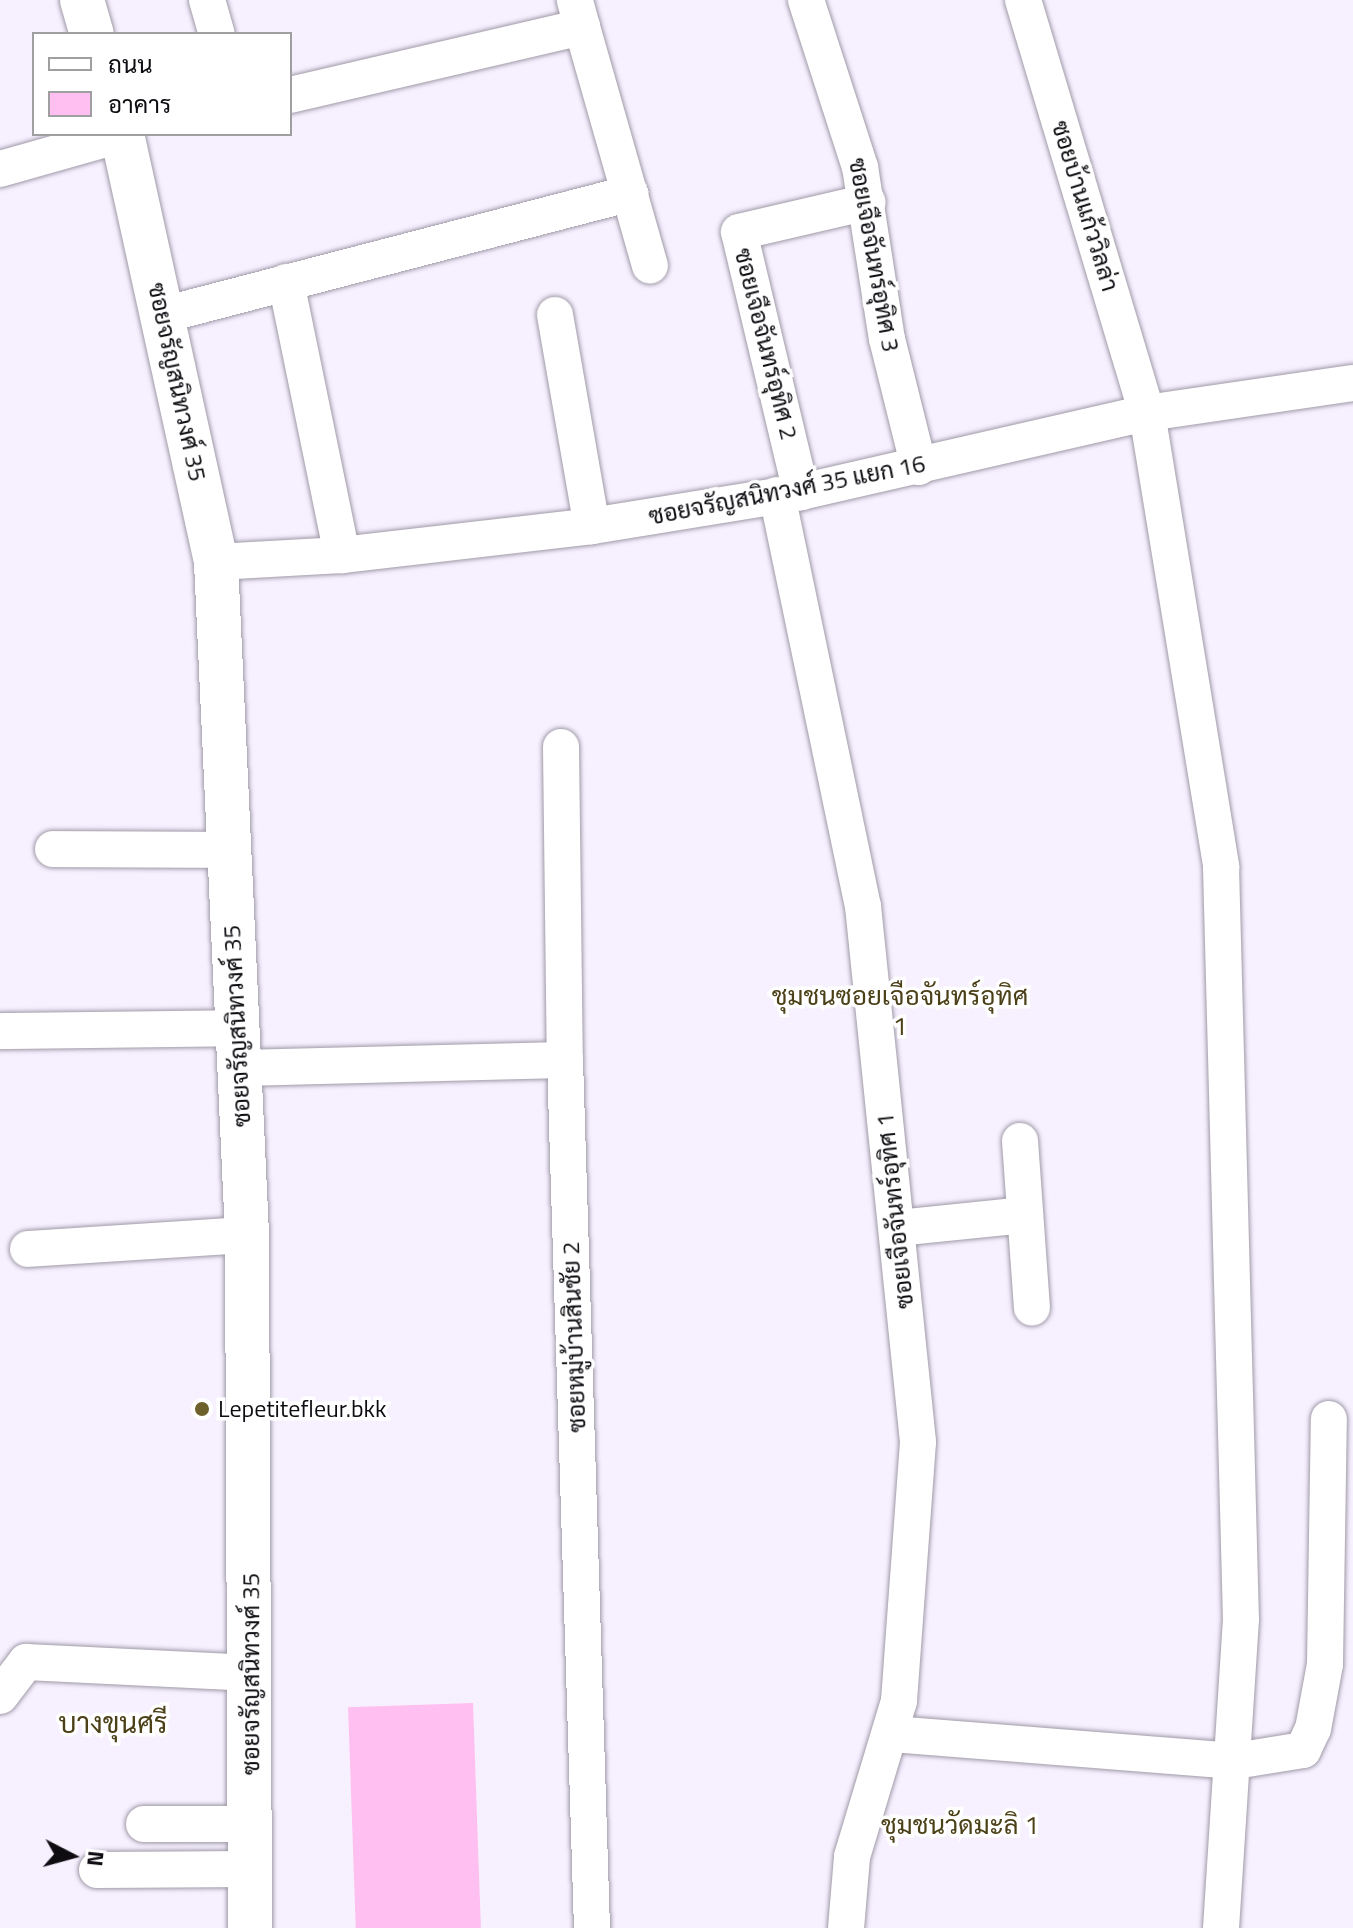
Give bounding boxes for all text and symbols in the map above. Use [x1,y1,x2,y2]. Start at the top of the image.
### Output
legend [32,32,292,136]
text: ถนน [108,46,153,82]
text: อาคาร [108,86,171,122]
street label: ซอยบ้านแก้ววิลล่า [1045,117,1125,295]
street label: ซอยเจือจันทร์อุทิศ 3 [843,156,905,354]
street label: ซอยเจือจันทร์อุทิศ 2 [728,245,804,443]
street label: ซอยจรัญสนิทวงศ์ 35 [142,280,212,484]
street label: ซอยจรัญสนิทวงศ์ 35 แยก 16 [646,449,928,531]
street label: ซอยจรัญสนิทวงศ์ 35 [217,924,257,1128]
district label: ชุมชนซอยเจือจันทร์อุทิศ 1 [772,980,1028,1042]
street label: ซอยเจือจันทร์อุทิศ 1 [870,1112,920,1310]
street label: ซอยหมู่บ้านสินชัย 2 [556,1241,592,1433]
place label: Lepetitefleur.bkk [218,1395,387,1423]
marker: Lepetitefleur.bkk [193,1400,211,1418]
street label: ซอยจรัญสนิทวงศ์ 35 [237,1573,265,1775]
district label: บางขุนศรี [58,1706,168,1740]
district label: ชุมชนวัดมะลิ 1 [881,1809,1039,1841]
north arrow [32,1816,112,1896]
text: N [78,1849,114,1868]

